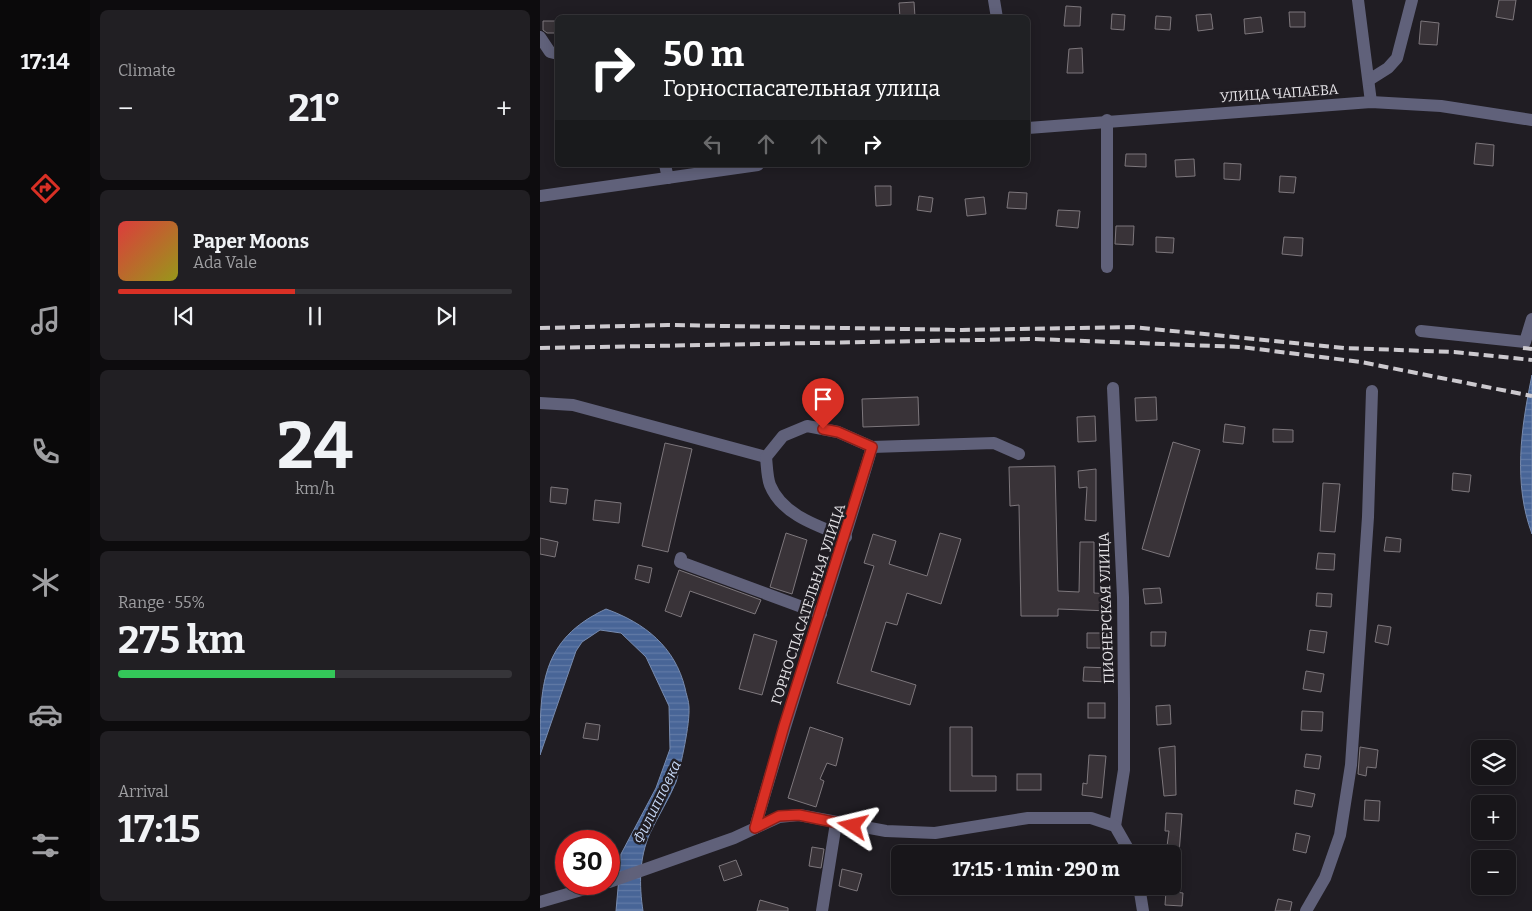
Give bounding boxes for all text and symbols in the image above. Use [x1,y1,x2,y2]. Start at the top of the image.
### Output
text: 50 m [663,33,744,75]
icon: right [580,35,645,100]
text: 17:14 [20,48,70,75]
text: Climate [118,61,176,80]
text: Горноспасательная улица [663,75,940,102]
street label: УЛИЦА ЧАПАЕВА [1219,81,1339,106]
text: 21° [288,85,341,131]
text: − [118,92,133,125]
text: + [496,92,512,125]
icon: left [699,130,727,158]
icon: ahead [752,130,780,158]
icon: ahead [805,130,833,158]
icon: right [858,130,886,158]
icon: directions [28,171,63,206]
text: Paper Moons [193,230,309,253]
text: Ada Vale [193,253,257,272]
icon: previous [170,302,198,330]
icon: pause [301,302,329,330]
icon: next [432,302,460,330]
icon: music [28,303,63,338]
pin [802,378,844,429]
icon: arrive [809,385,837,413]
text: 24 [277,407,353,485]
icon: phone [28,434,63,469]
text: km/h [295,479,335,498]
street label: ГОРНОСПАСАТЕЛЬНАЯ УЛИЦА [768,502,849,707]
street label: ПИОНЕРСКАЯ УЛИЦА [1095,532,1118,684]
icon: climate [28,565,63,600]
text: Range · 55% [118,593,205,612]
text: 275 km [118,617,245,663]
icon: car [28,697,63,732]
map controls [1471,740,1516,895]
button: layers [1471,740,1516,785]
water label: Филипповка [629,758,685,846]
text: Arrival [118,782,169,801]
button: + [1471,795,1516,840]
position arrow [826,799,878,851]
text: 17:15 [118,806,201,852]
icon: filters [28,828,63,863]
speed limit sign: 30 [555,830,620,895]
button: − [1471,850,1516,895]
text: 17:15 · 1 min · 290 m [952,858,1120,881]

